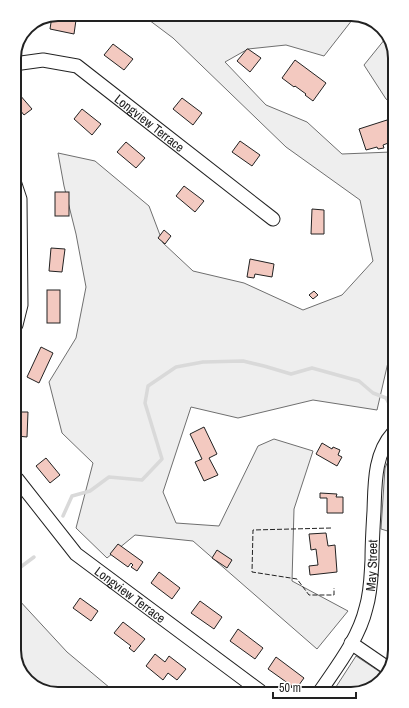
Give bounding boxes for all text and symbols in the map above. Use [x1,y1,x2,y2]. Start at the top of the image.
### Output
street label: Longview Terrace [111,91,188,156]
street label: May Street [362,539,381,592]
street label: Longview Terrace [91,563,169,627]
scale bar [273,674,356,700]
text: 50 m [279,680,301,696]

